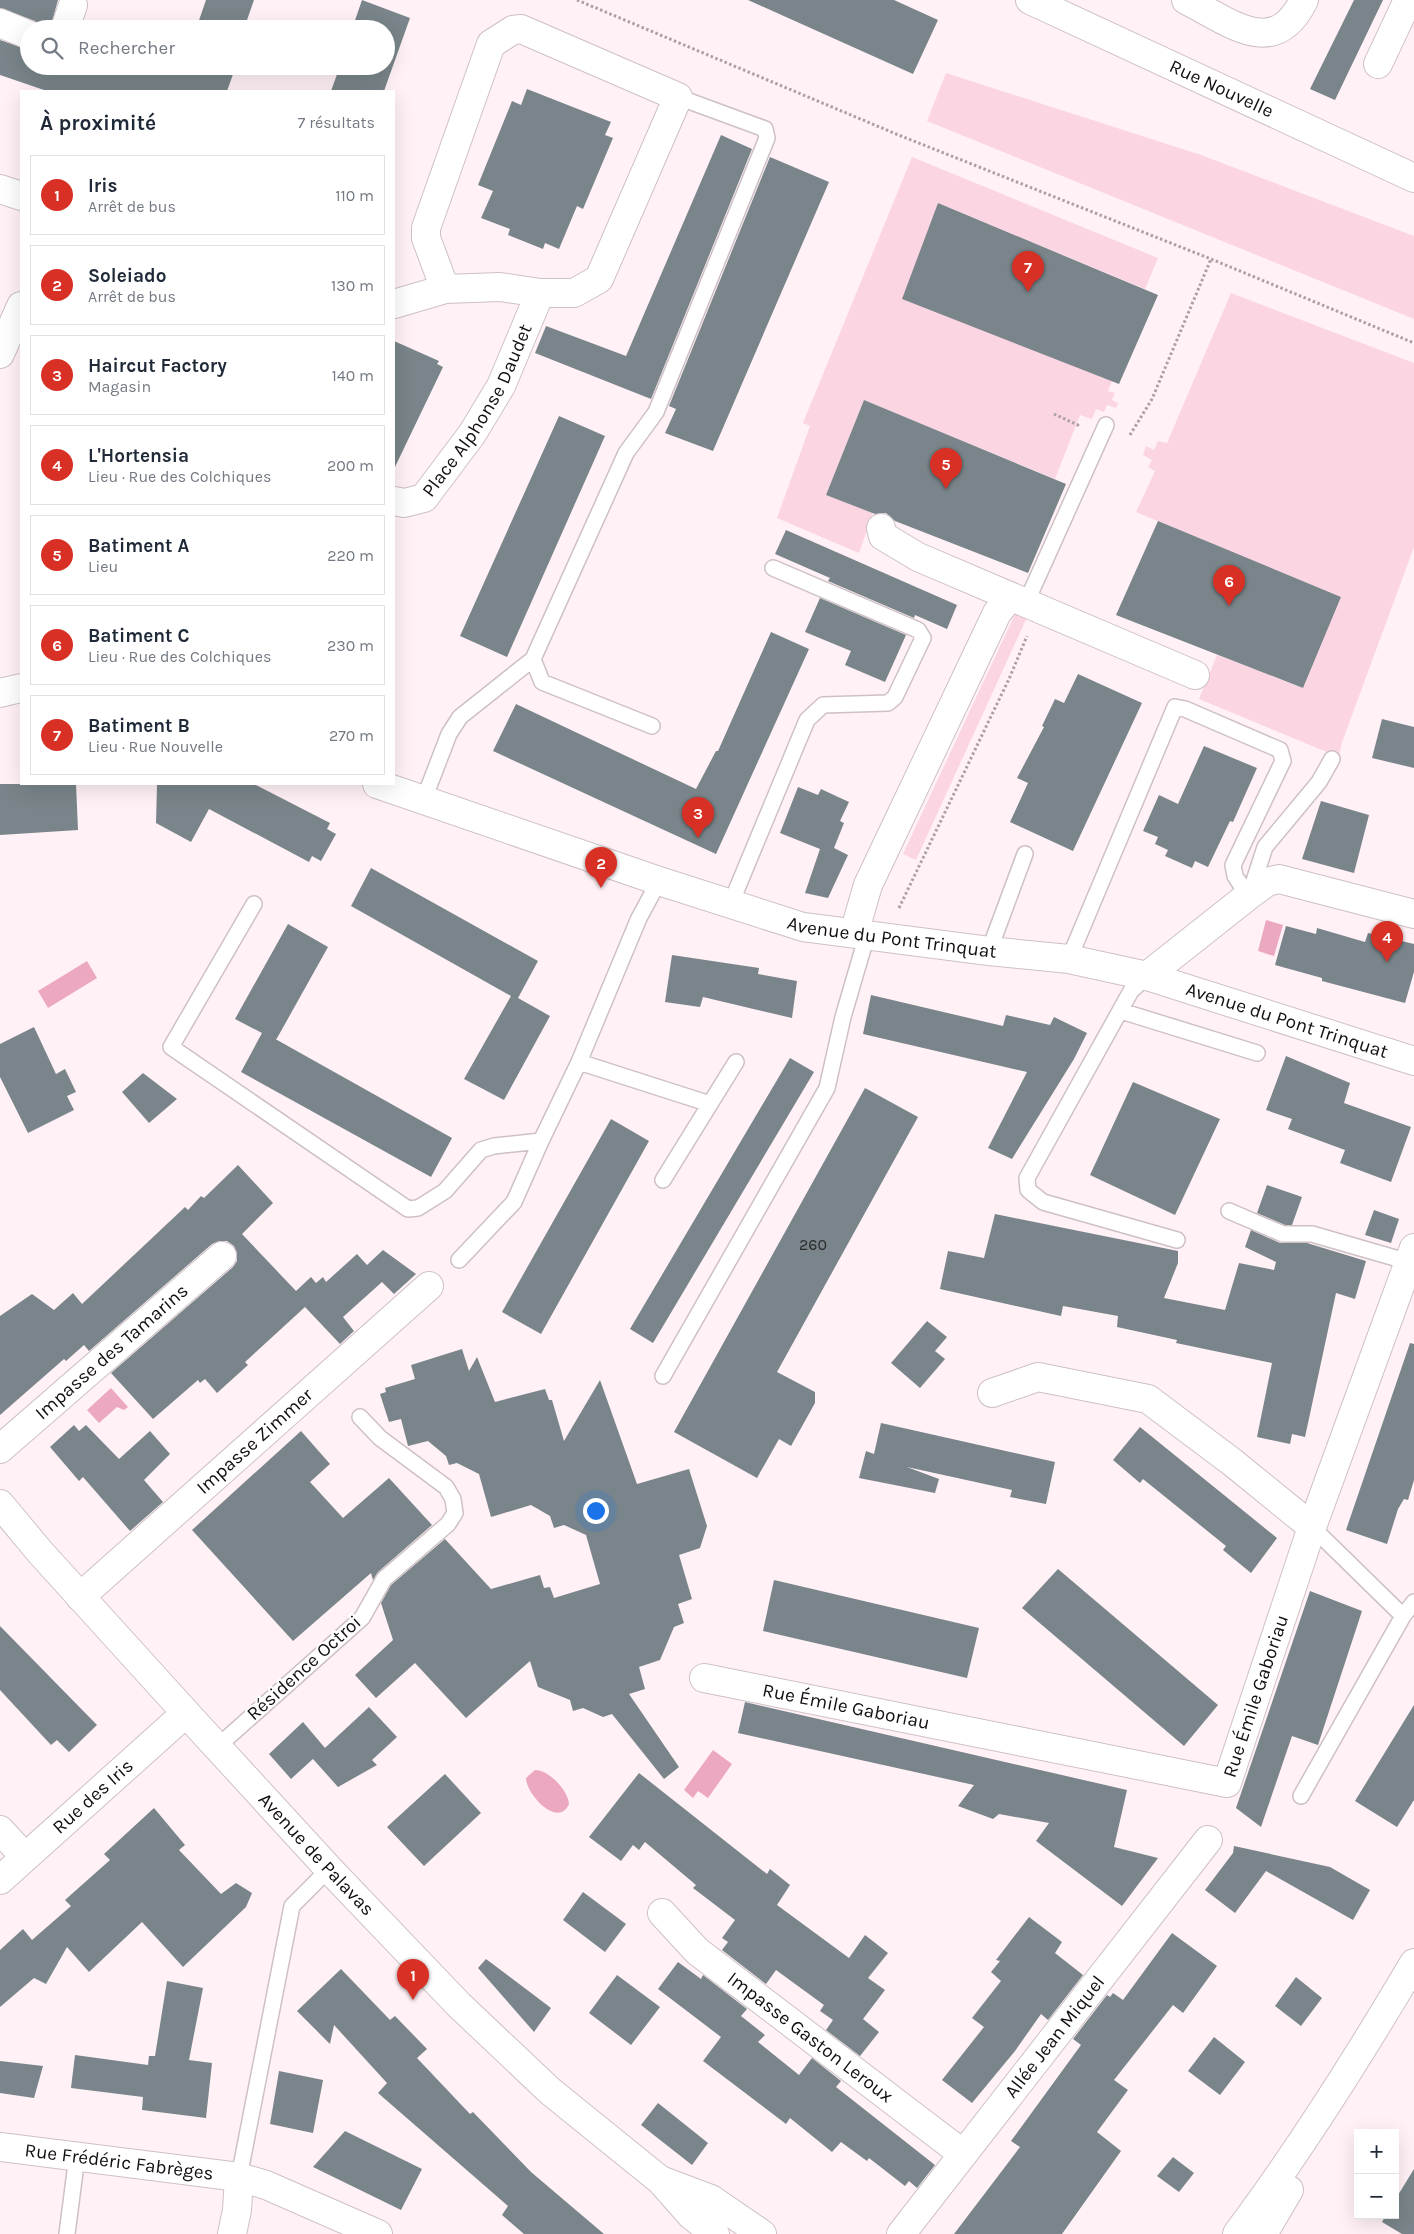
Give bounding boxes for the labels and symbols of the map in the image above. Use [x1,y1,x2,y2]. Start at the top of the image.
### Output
street label: Rue Nouvelle [1166,55,1277,122]
pin: 7 [1012,251,1044,292]
street label: Place Alphonse Daudet [418,321,537,501]
pin: 5 [930,448,962,489]
pin: 6 [1213,565,1245,606]
pin: 3 [682,797,714,838]
pin: 2 [585,847,617,888]
street label: Avenue du Pont Trinquat [785,912,998,963]
pin: 4 [1371,921,1403,962]
street label: Avenue du Pont Trinquat [1183,978,1391,1063]
house number: 260 [799,1235,827,1254]
street label: Impasse des Tamarins [31,1280,193,1424]
street label: Impasse Zimmer [192,1384,317,1499]
your location [583,1498,609,1524]
street label: Résidence Octroi [242,1611,366,1725]
street label: Rue Émile Gaboriau [1219,1612,1293,1780]
street label: Rue Émile Gaboriau [761,1679,932,1734]
street label: Rue des Iris [48,1755,138,1838]
street label: Avenue de Palavas [254,1788,379,1920]
pin: 1 [397,1959,429,2000]
street label: Impasse Gaston Leroux [723,1967,897,2108]
street label: Allée Jean Miquel [1000,1971,1109,2102]
street label: Rue Frédéric Fabrèges [23,2139,215,2185]

